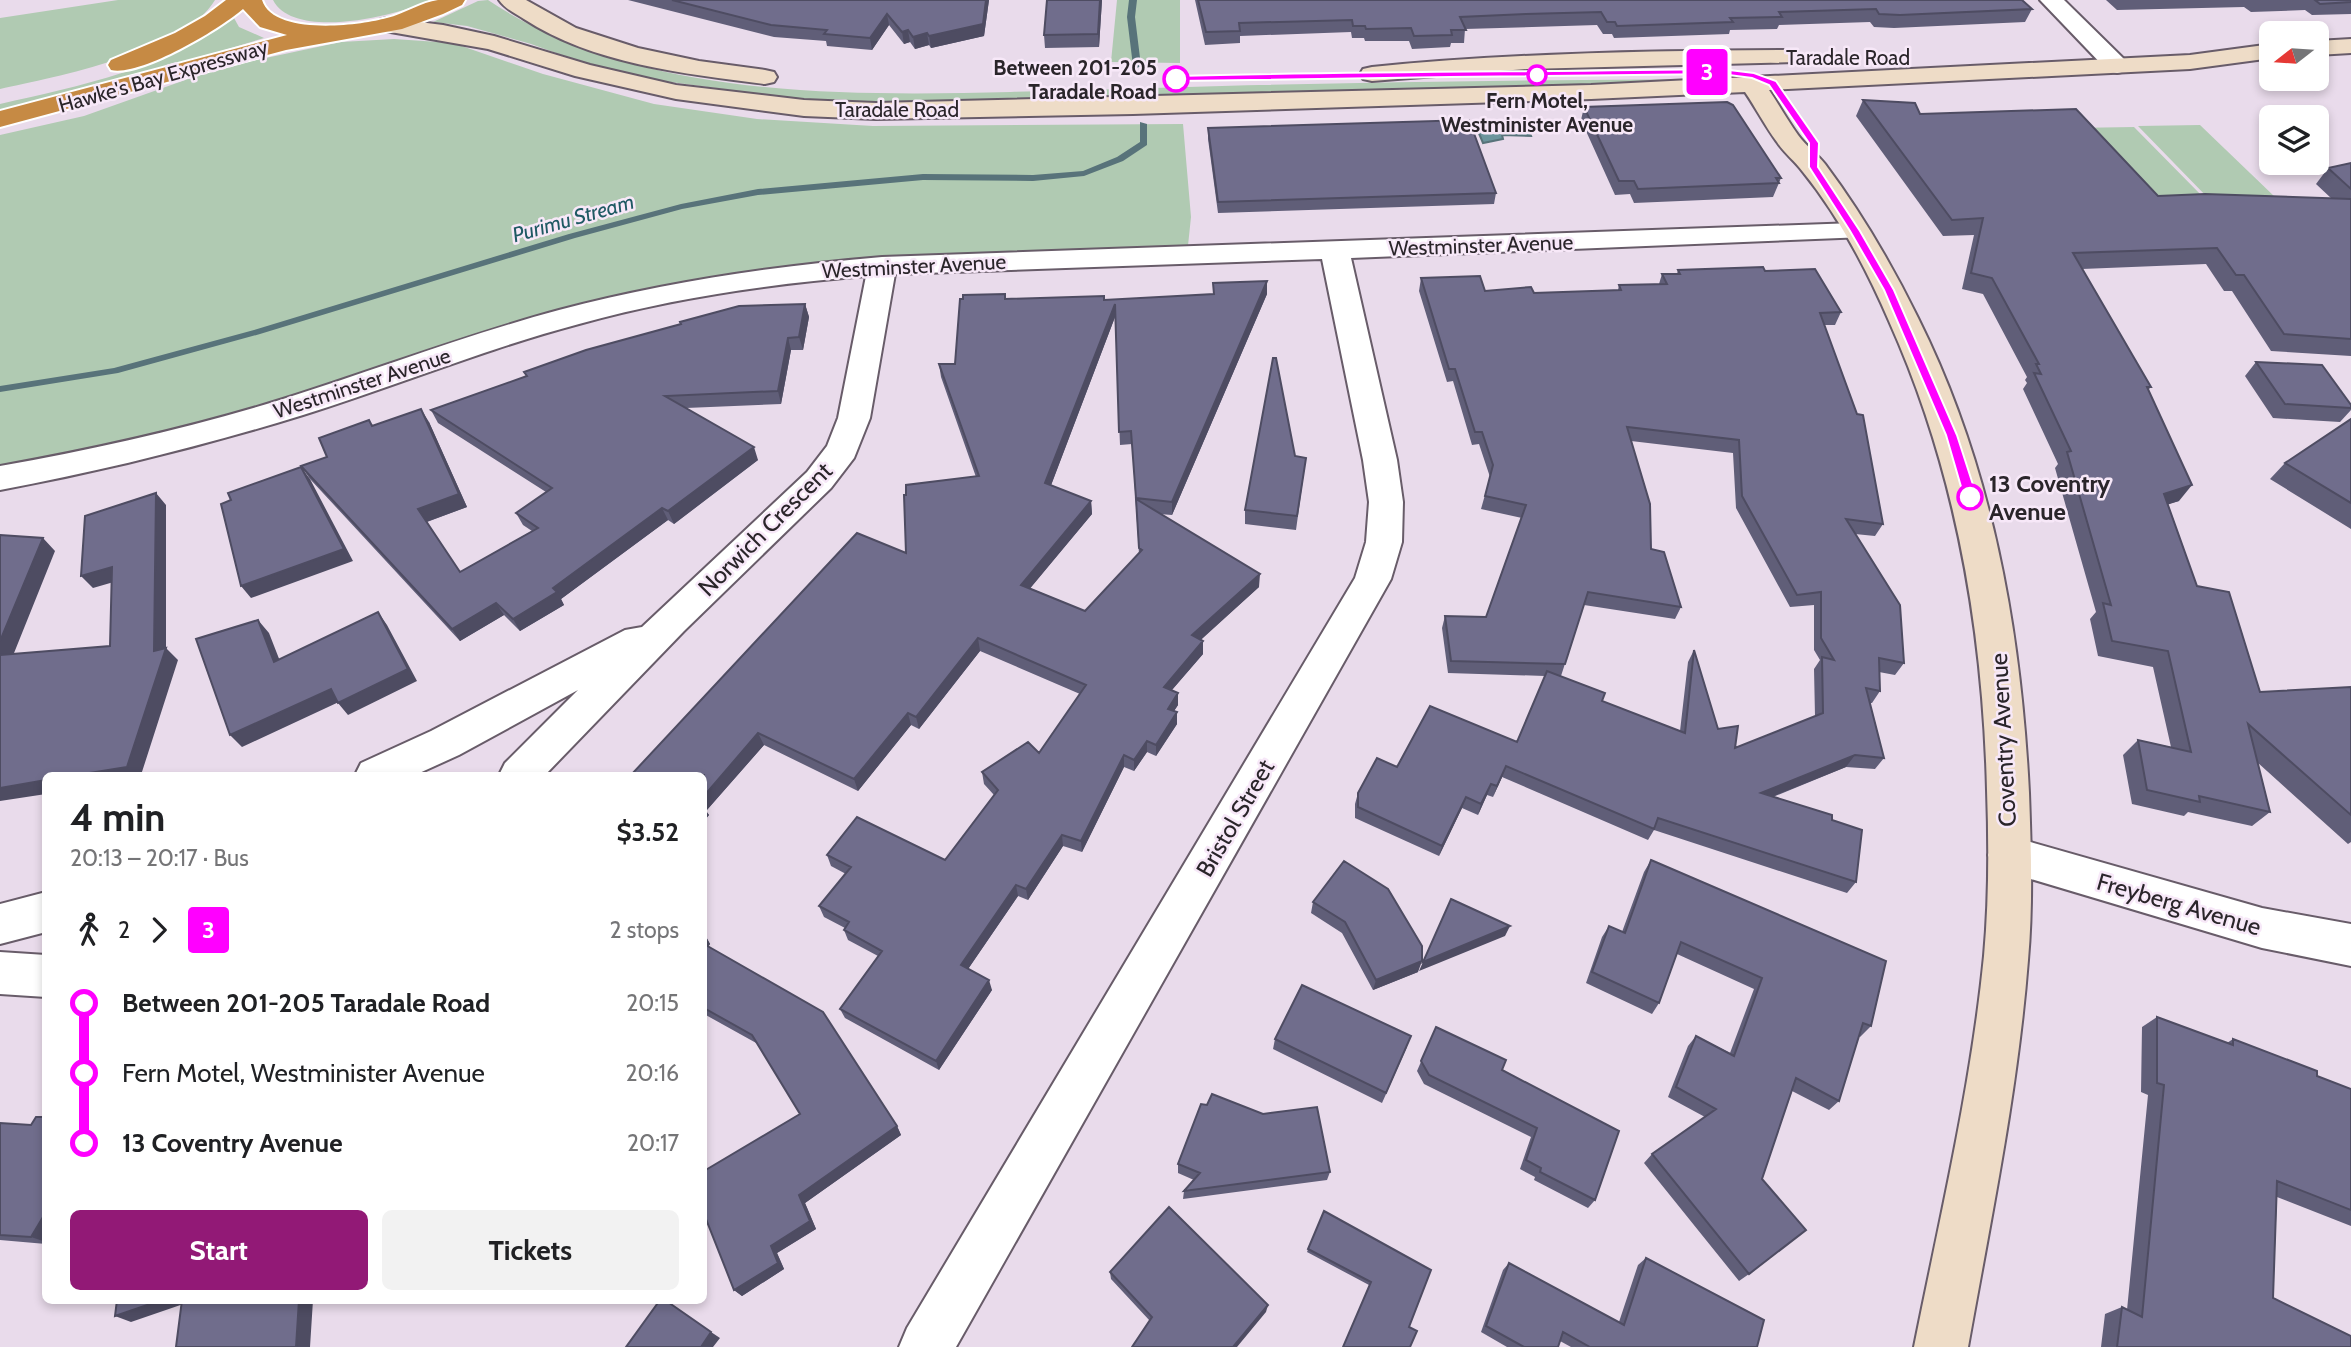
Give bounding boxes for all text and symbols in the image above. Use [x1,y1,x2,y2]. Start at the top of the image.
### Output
north arrow [2259,21,2329,91]
map controls [2259,21,2329,175]
street label: Hawke's Bay Expressway [55,34,271,118]
street label: Taradale Road [1786,45,1910,70]
line badge: 3 [1684,49,1730,95]
place label: Between 201-205 Taradale Road [993,55,1157,104]
text: 3 [1701,57,1713,86]
marker: Fern Motel, Westminister Avenue [1527,65,1547,85]
marker: Between 201-205 Taradale Road [1163,66,1189,92]
place label: Fern Motel, Westminister Avenue [1441,88,1633,137]
street label: Taradale Road [835,97,959,122]
button: layers [2259,105,2329,175]
water label: Purimu Stream [509,189,637,247]
street label: Westminster Avenue [1388,229,1574,261]
street label: Westminster Avenue [821,249,1007,283]
street label: Westminster Avenue [270,343,454,423]
street label: Norwich Crescent [692,456,838,602]
place label: 13 Coventry Avenue [1989,469,2110,526]
marker: 13 Coventry Avenue [1957,484,1983,510]
street label: Coventry Avenue [1984,652,2022,828]
street label: Bristol Street [1190,754,1280,882]
text: 4 min [70,794,165,841]
text: $3.52 [616,816,679,848]
text: 20:13 – 20:17 · Bus [70,844,249,872]
street label: Freyberg Avenue [2094,867,2264,941]
icon: walk [70,911,108,949]
icon: forward [140,911,178,949]
text: 3 [202,915,215,944]
text: 2 [118,916,130,944]
text: 2 stops [610,916,679,944]
text: Between 201-205 Taradale Road [122,987,490,1019]
text: 20:15 [626,989,679,1017]
text: Fern Motel, Westminister Avenue [122,1057,485,1089]
text: 20:16 [626,1059,679,1087]
text: 13 Coventry Avenue [122,1127,343,1159]
text: 20:17 [627,1129,679,1157]
button: Start [70,1210,368,1290]
button: Tickets [382,1210,679,1290]

